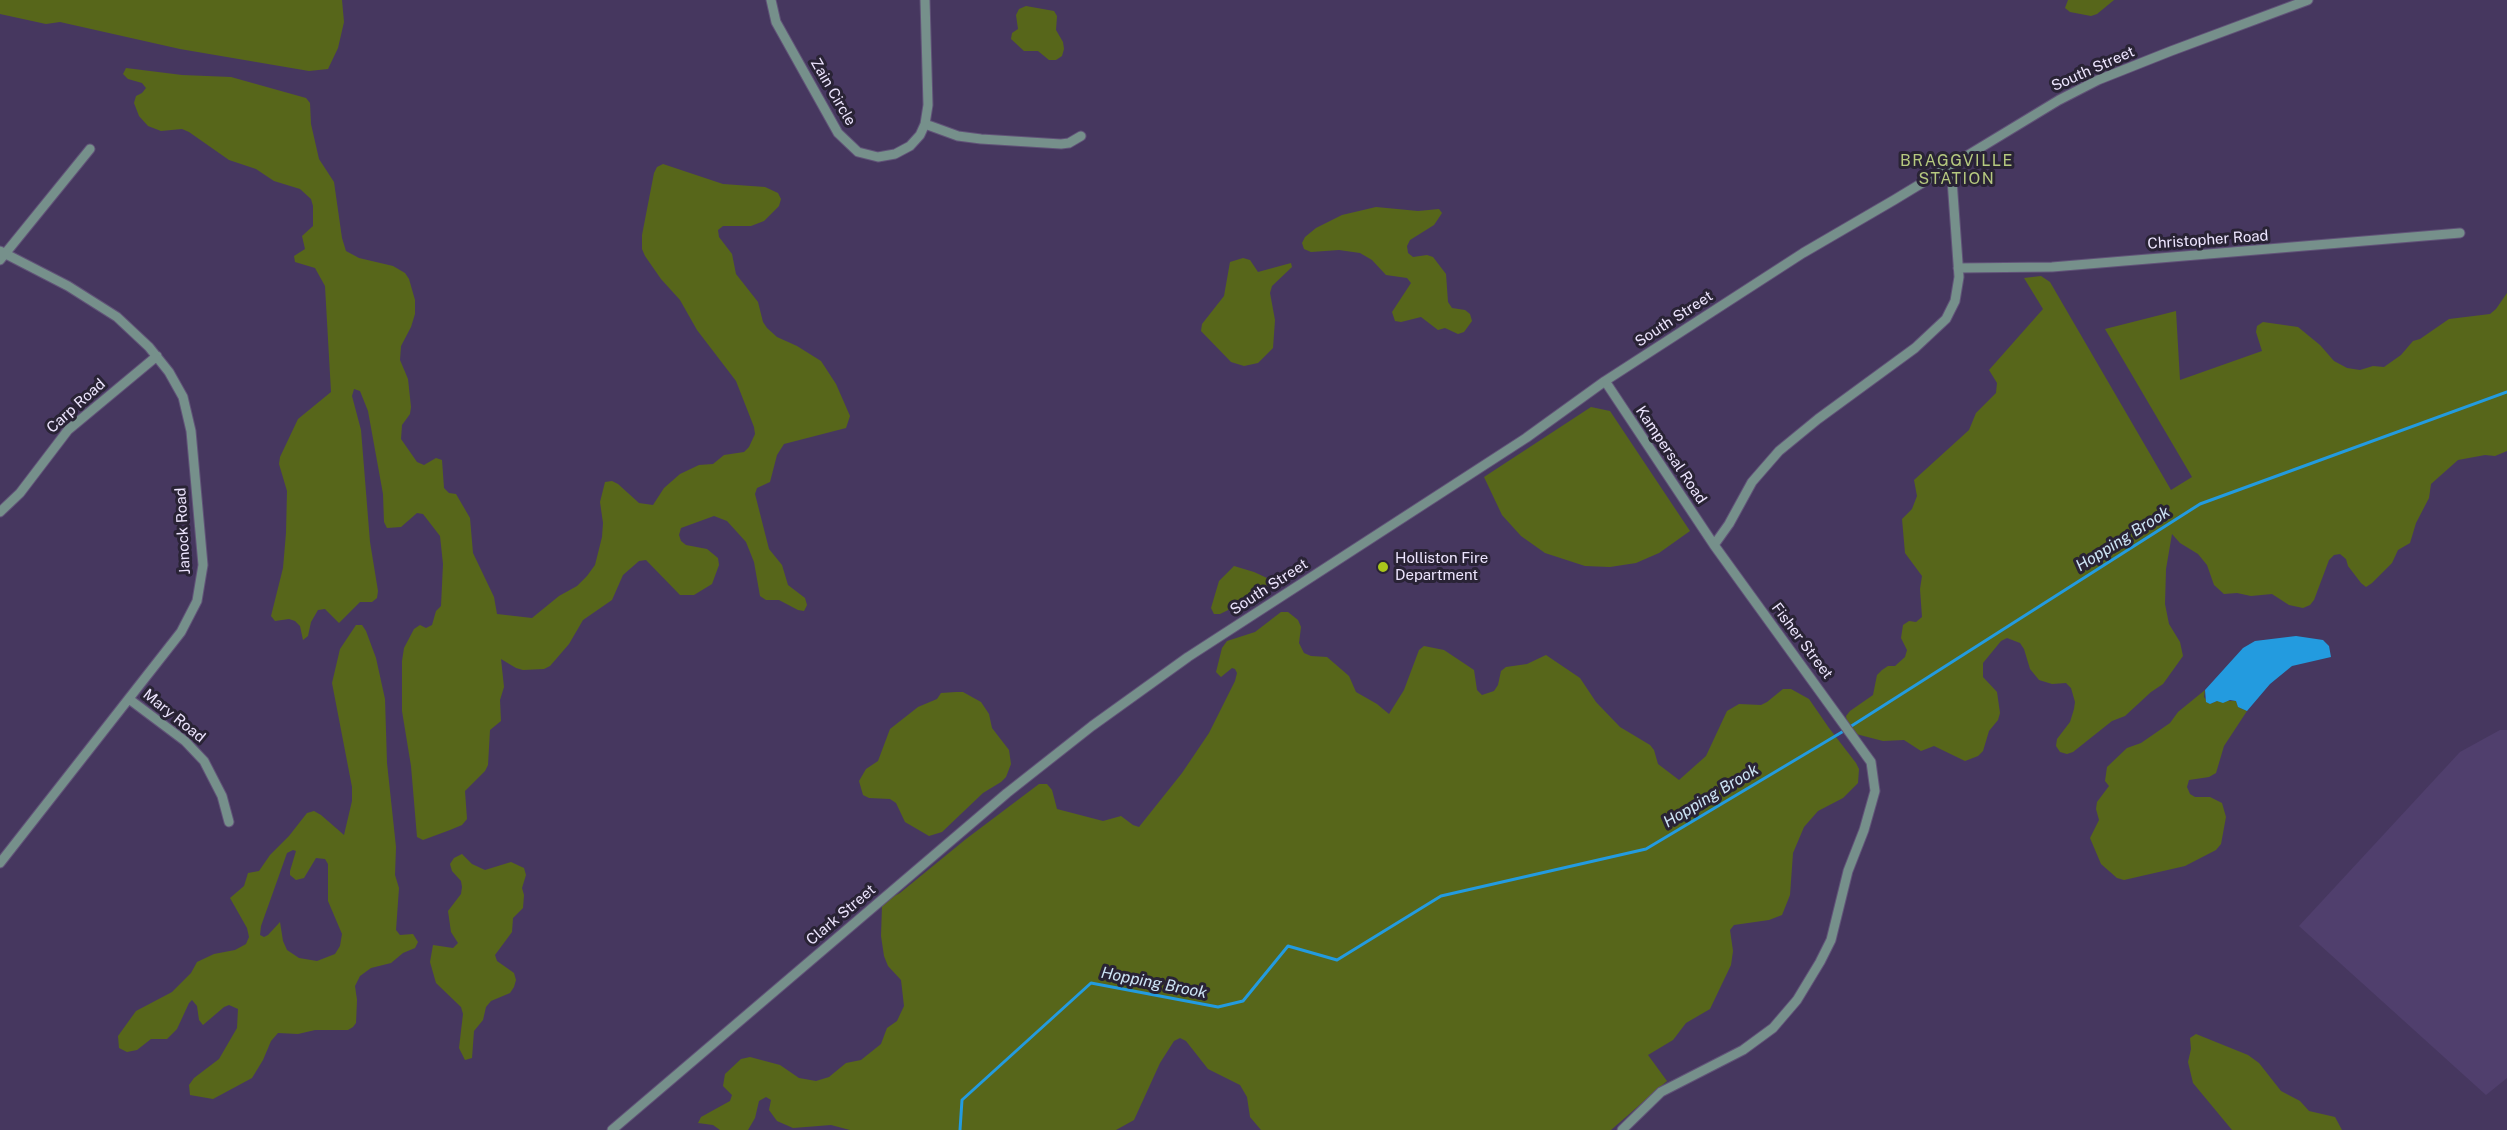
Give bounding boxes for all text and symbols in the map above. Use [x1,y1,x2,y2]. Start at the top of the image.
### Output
street label: South Street [2049,43,2137,95]
street label: Zain Circle [807,55,859,129]
district label: BRAGGVILLE STATION [1900,151,2014,189]
street label: Christopher Road [2147,227,2269,253]
street label: South Street [1632,287,1716,351]
street label: Carp Road [43,375,109,437]
street label: Kampersal Road [1632,403,1710,507]
street label: Janock Road [172,487,194,575]
water label: Hopping Brook [2072,502,2174,576]
place label: Holliston Fire Department [1395,549,1488,584]
street label: South Street [1227,555,1311,619]
marker: Holliston Fire Department [1376,560,1390,574]
street label: Fisher Street [1768,599,1836,683]
street label: Mary Road [139,685,209,747]
water label: Hopping Brook [1660,760,1762,832]
street label: Clark Street [803,881,879,949]
water label: Hopping Brook [1099,963,1209,1003]

